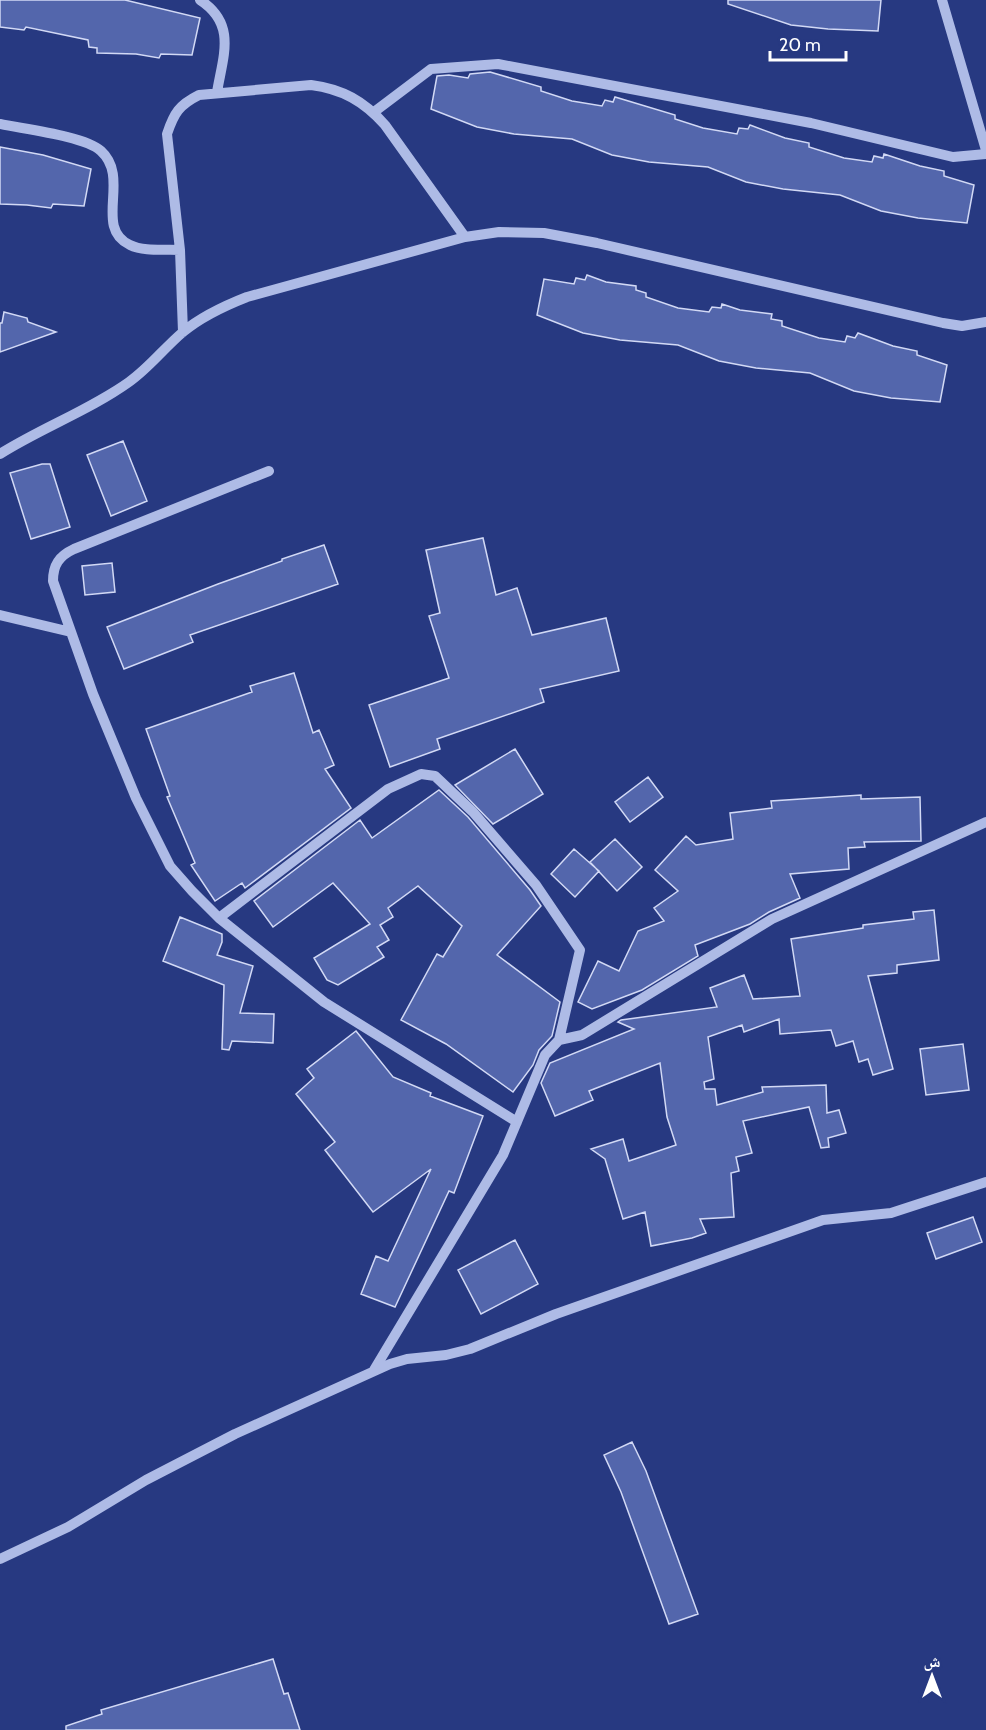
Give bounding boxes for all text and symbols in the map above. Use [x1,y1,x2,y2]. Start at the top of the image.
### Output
scale bar [770,24,846,62]
text: 20 m [779,34,821,56]
north arrow [902,1646,962,1706]
text: ش [924,1652,941,1671]

